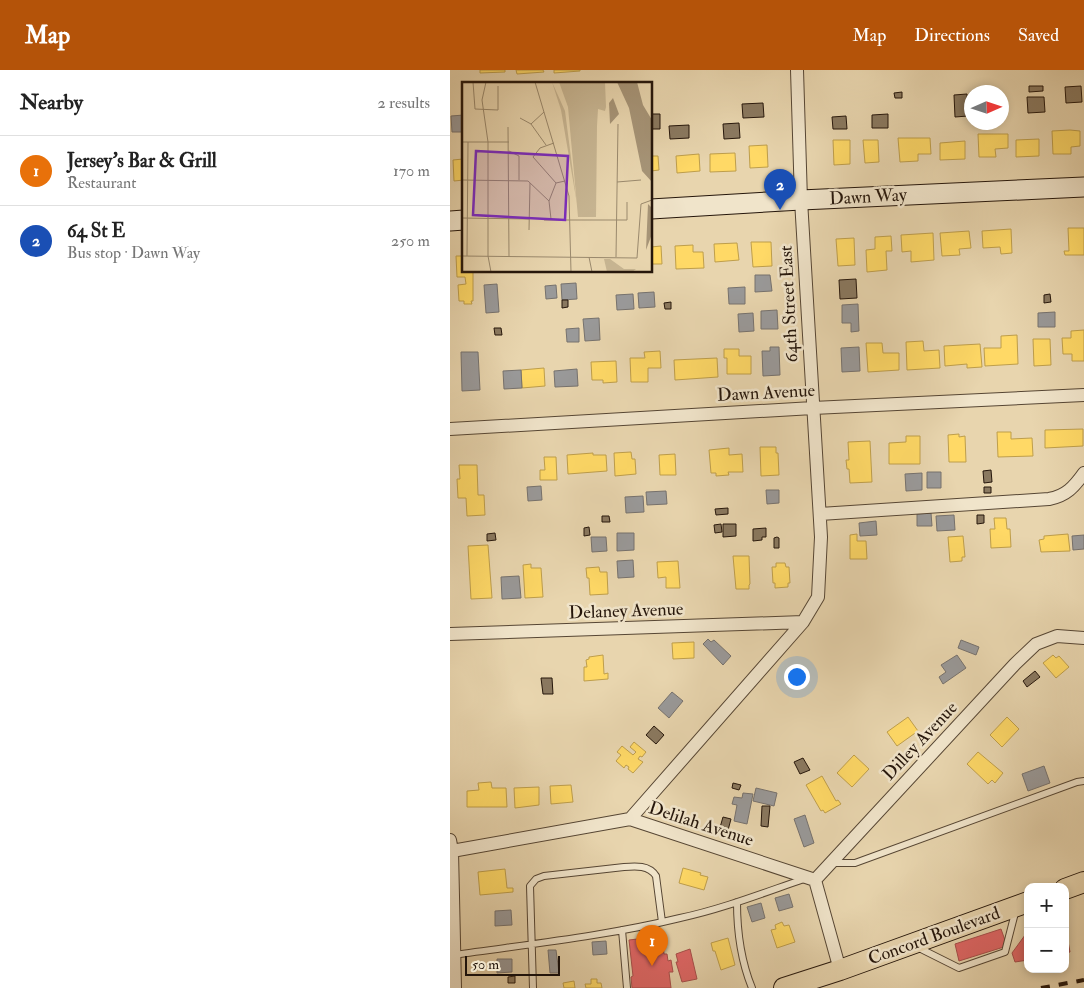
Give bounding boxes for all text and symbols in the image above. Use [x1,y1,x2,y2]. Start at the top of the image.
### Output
text: Map [25,20,70,51]
text: Map [853,24,886,47]
text: Directions [914,24,990,47]
text: Saved [1018,24,1059,47]
inset map [462,82,652,272]
north arrow [964,85,1009,130]
text: Nearby [20,89,83,116]
text: 2 results [377,93,430,113]
text: Jersey's Bar & Grill [67,149,217,173]
text: 1 [33,161,39,181]
text: 170 m [393,161,430,181]
pin: 2 [764,169,796,210]
text: Restaurant [67,173,136,193]
street label: Dawn Way [828,183,909,211]
text: 64 St E [67,219,125,243]
text: 2 [32,231,40,251]
text: 250 m [391,231,430,251]
text: Bus stop · Dawn Way [67,243,200,263]
street label: 64th Street East [774,245,804,363]
street label: Dawn Avenue [716,379,816,407]
street label: Delaney Avenue [568,597,684,624]
your location [784,664,810,690]
street label: Dilley Avenue [878,696,963,785]
street label: Delilah Avenue [646,796,757,852]
map controls [1024,883,1069,973]
button: + [1024,883,1069,928]
street label: Concord Boulevard [865,901,1003,971]
pin: 1 [636,925,668,966]
button: − [1024,928,1069,973]
scale bar [465,953,560,976]
text: 50 m [472,956,499,973]

